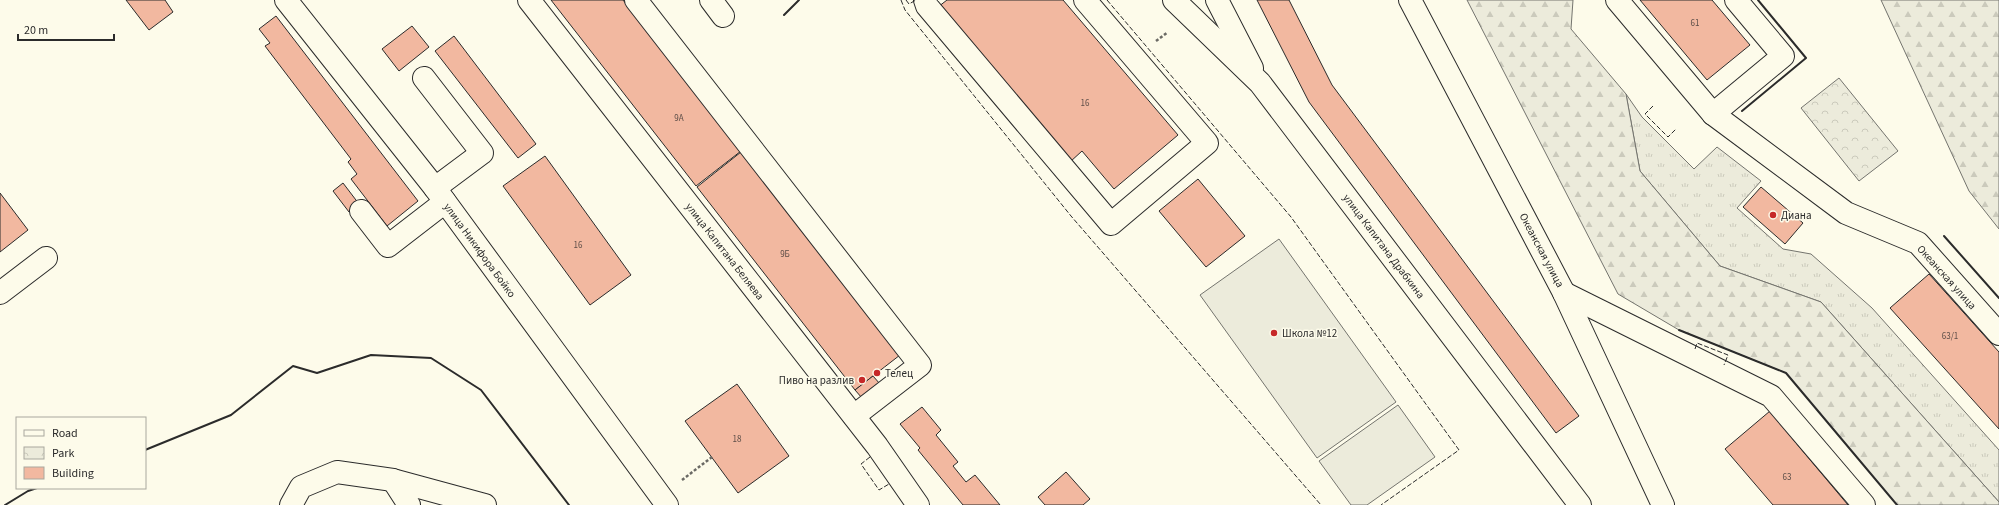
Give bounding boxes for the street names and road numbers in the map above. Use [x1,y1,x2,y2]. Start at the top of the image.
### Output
street label: улица Капитана Драбкина [1339,191,1428,302]
street label: улица Никифора Бойко [440,200,519,301]
street label: улица Капитана Беляева [682,200,767,303]
street label: Океанская улица [1516,210,1567,290]
street label: Океанская улица [1914,242,1980,313]

